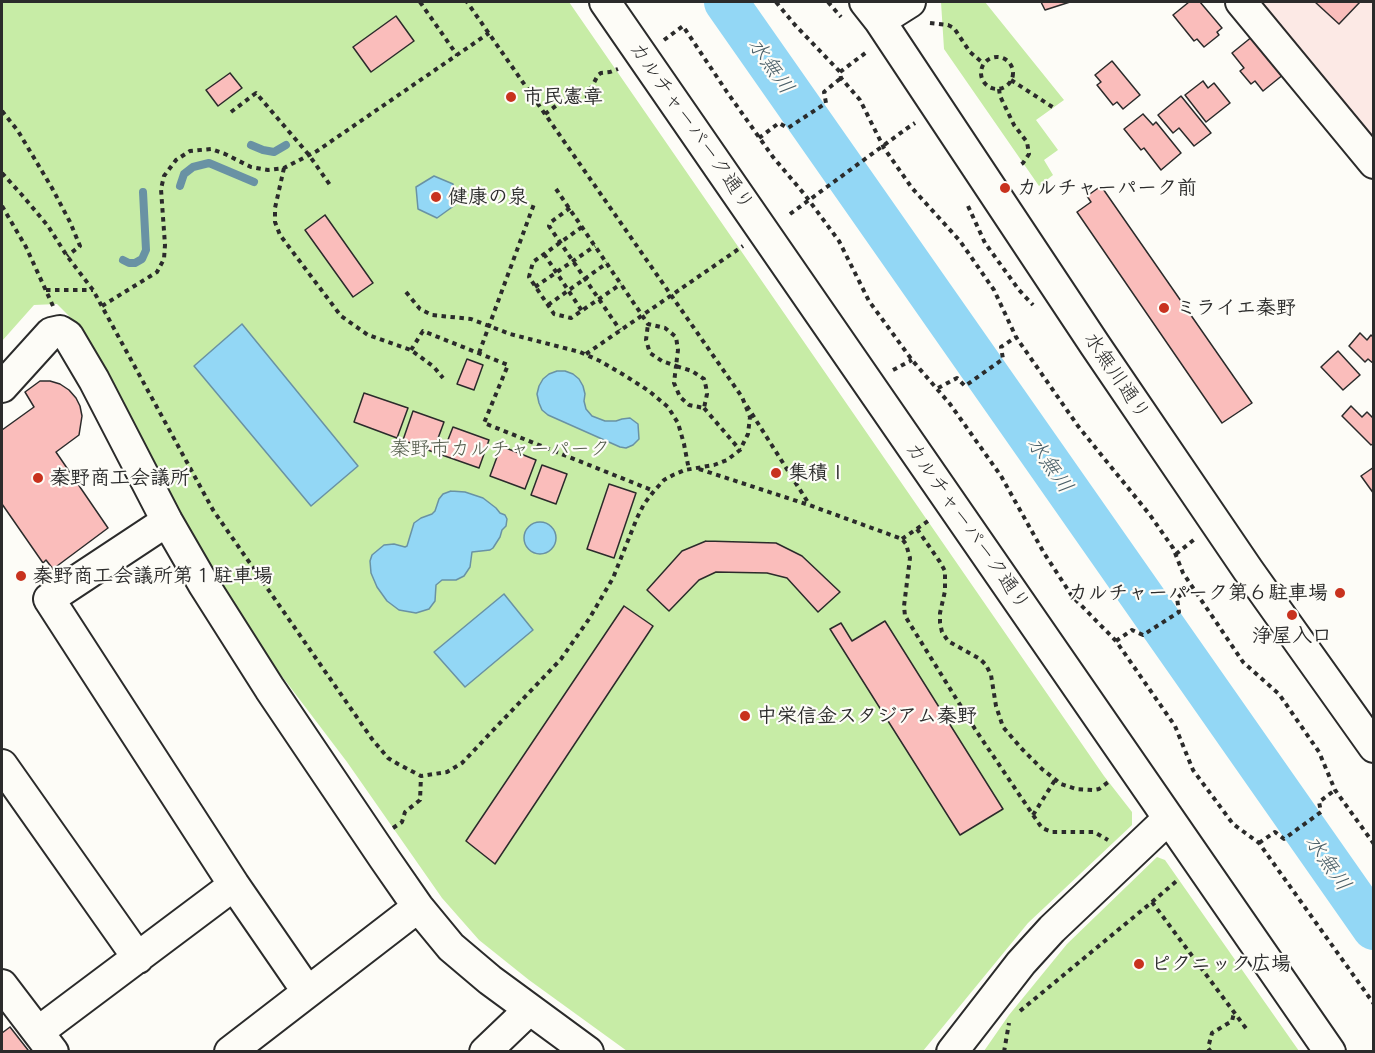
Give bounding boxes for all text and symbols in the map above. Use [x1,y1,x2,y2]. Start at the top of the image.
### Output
water label: 水無川 [743,33,799,99]
street label: カルチャーパーク通り [625,37,759,215]
place label: 市民憲章 [523,85,603,109]
marker: 市民憲章 [504,90,518,104]
place label: カルチャーパーク前 [1017,176,1197,200]
marker: カルチャーパーク前 [998,181,1012,195]
place label: 健康の泉 [448,185,528,209]
marker: 健康の泉 [429,190,443,204]
place label: ミライエ秦野 [1176,296,1296,320]
marker: ミライエ秦野 [1157,301,1171,315]
street label: 水無川通り [1079,328,1155,424]
water label: 水無川 [1022,432,1078,498]
park label: 秦野市カルチャーパーク [390,437,610,461]
street label: カルチャーパーク通り [901,437,1035,615]
place label: 集積Ｉ [788,461,848,485]
place label: 秦野商工会議所 [50,466,190,490]
marker: 集積Ｉ [769,466,783,480]
marker: 秦野商工会議所 [31,471,45,485]
place label: 秦野商工会議所第１駐車場 [33,564,273,588]
marker: 秦野商工会議所第１駐車場 [14,569,28,583]
place label: カルチャーパーク第６駐車場 [1068,581,1328,605]
marker: カルチャーパーク第６駐車場 [1333,586,1347,600]
marker: 浄屋入口 [1285,608,1299,622]
place label: 浄屋入口 [1252,624,1332,648]
place label: 中栄信金スタジアム秦野 [757,704,977,728]
marker: 中栄信金スタジアム秦野 [738,709,752,723]
water label: 水無川 [1300,830,1356,896]
place label: ピクニック広場 [1151,952,1291,976]
marker: ピクニック広場 [1132,957,1146,971]

